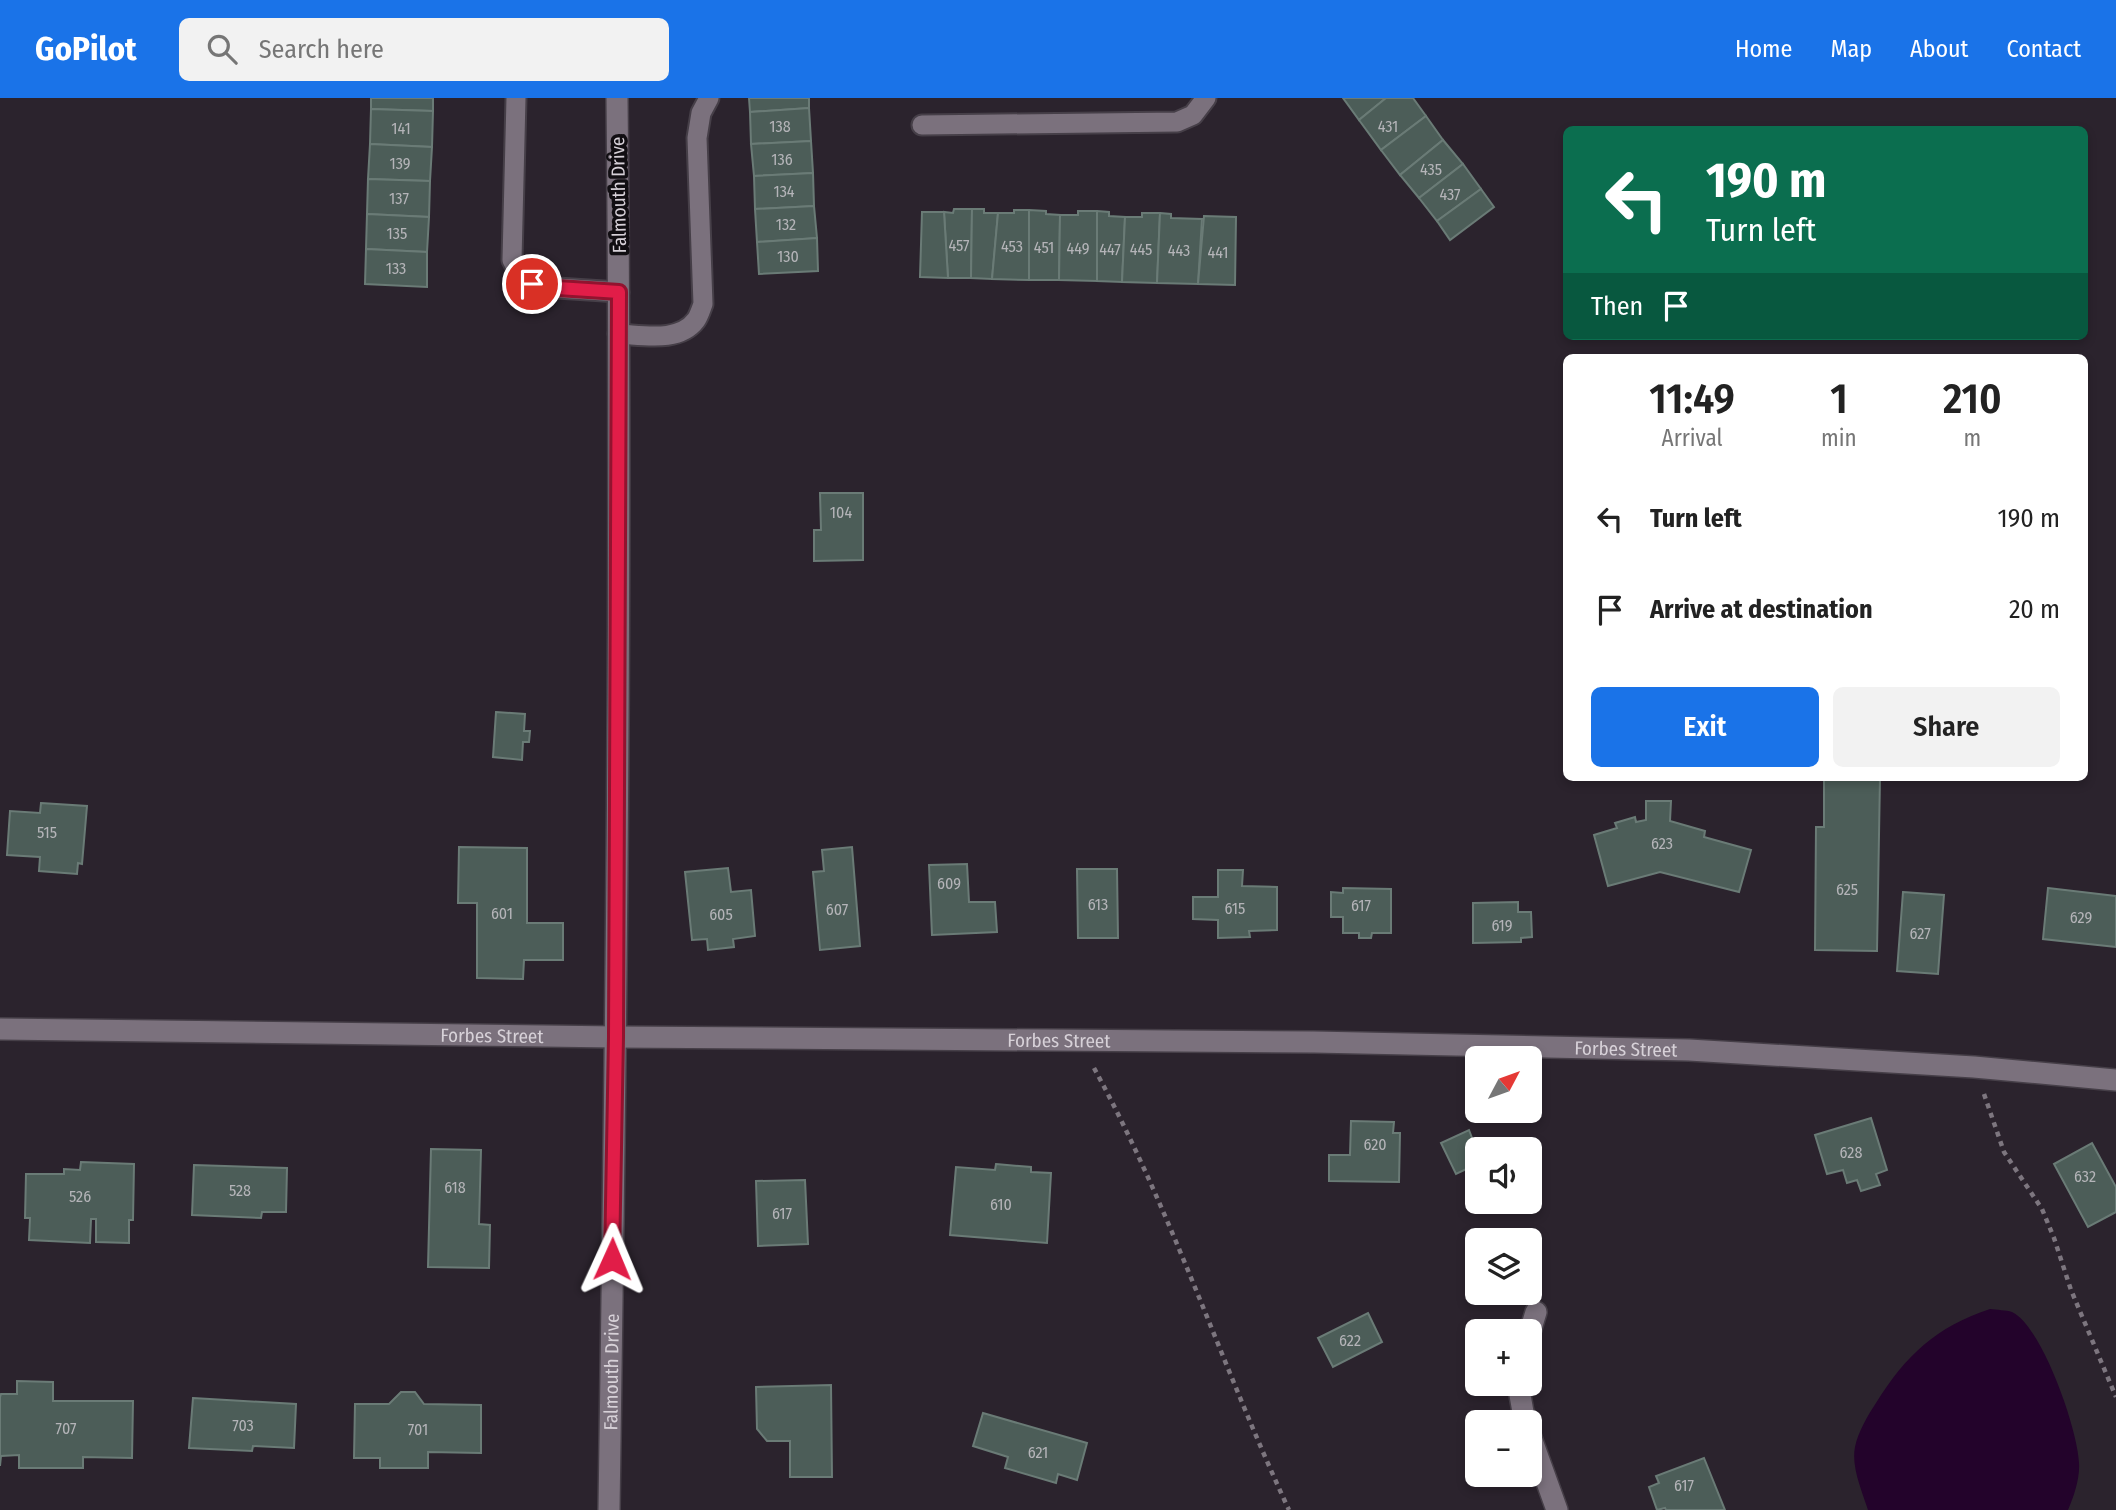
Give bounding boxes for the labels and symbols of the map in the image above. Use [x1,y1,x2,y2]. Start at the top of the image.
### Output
house number: 138 [769,117,791,136]
house number: 431 [1378,117,1398,136]
house number: 141 [391,119,411,138]
street label: Falmouth Drive [606,136,631,254]
house number: 136 [771,150,793,169]
house number: 139 [389,154,411,173]
house number: 435 [1420,160,1442,179]
house number: 134 [773,182,795,201]
house number: 437 [1439,185,1461,204]
house number: 137 [389,189,409,208]
house number: 132 [776,215,796,234]
house number: 135 [387,224,407,243]
house number: 457 [948,236,970,255]
house number: 453 [1001,237,1023,256]
house number: 451 [1034,238,1054,257]
house number: 449 [1067,239,1090,258]
house number: 447 [1099,240,1121,259]
house number: 445 [1130,240,1152,259]
house number: 443 [1168,241,1190,260]
house number: 441 [1208,243,1228,262]
house number: 130 [777,247,799,266]
pin [502,254,562,314]
house number: 133 [386,259,406,278]
house number: 104 [830,503,852,522]
house number: 515 [37,823,57,842]
house number: 623 [1651,834,1673,853]
house number: 609 [937,874,961,893]
house number: 625 [1836,880,1858,899]
house number: 613 [1088,895,1108,914]
house number: 617 [1351,896,1371,915]
house number: 615 [1225,899,1245,918]
house number: 607 [826,900,849,919]
house number: 601 [491,904,513,923]
house number: 605 [709,905,733,924]
house number: 629 [2070,908,2092,927]
house number: 619 [1491,916,1513,935]
house number: 627 [1909,924,1931,943]
street label: Forbes Street [440,1024,544,1048]
street label: Forbes Street [1007,1029,1111,1053]
street label: Forbes Street [1574,1037,1678,1062]
north arrow [1465,1046,1542,1124]
house number: 620 [1363,1135,1387,1154]
house number: 628 [1840,1143,1862,1162]
house number: 632 [2074,1167,2096,1186]
house number: 618 [444,1178,466,1197]
house number: 528 [229,1181,251,1200]
house number: 526 [69,1187,91,1206]
house number: 610 [990,1195,1012,1214]
house number: 617 [772,1204,792,1223]
position arrow [575,1222,649,1296]
street label: Falmouth Drive [599,1313,624,1431]
house number: 622 [1339,1331,1361,1350]
house number: 703 [232,1416,254,1435]
house number: 707 [56,1419,77,1438]
house number: 701 [408,1420,428,1439]
house number: 621 [1028,1443,1048,1462]
house number: 617 [1674,1476,1694,1495]

